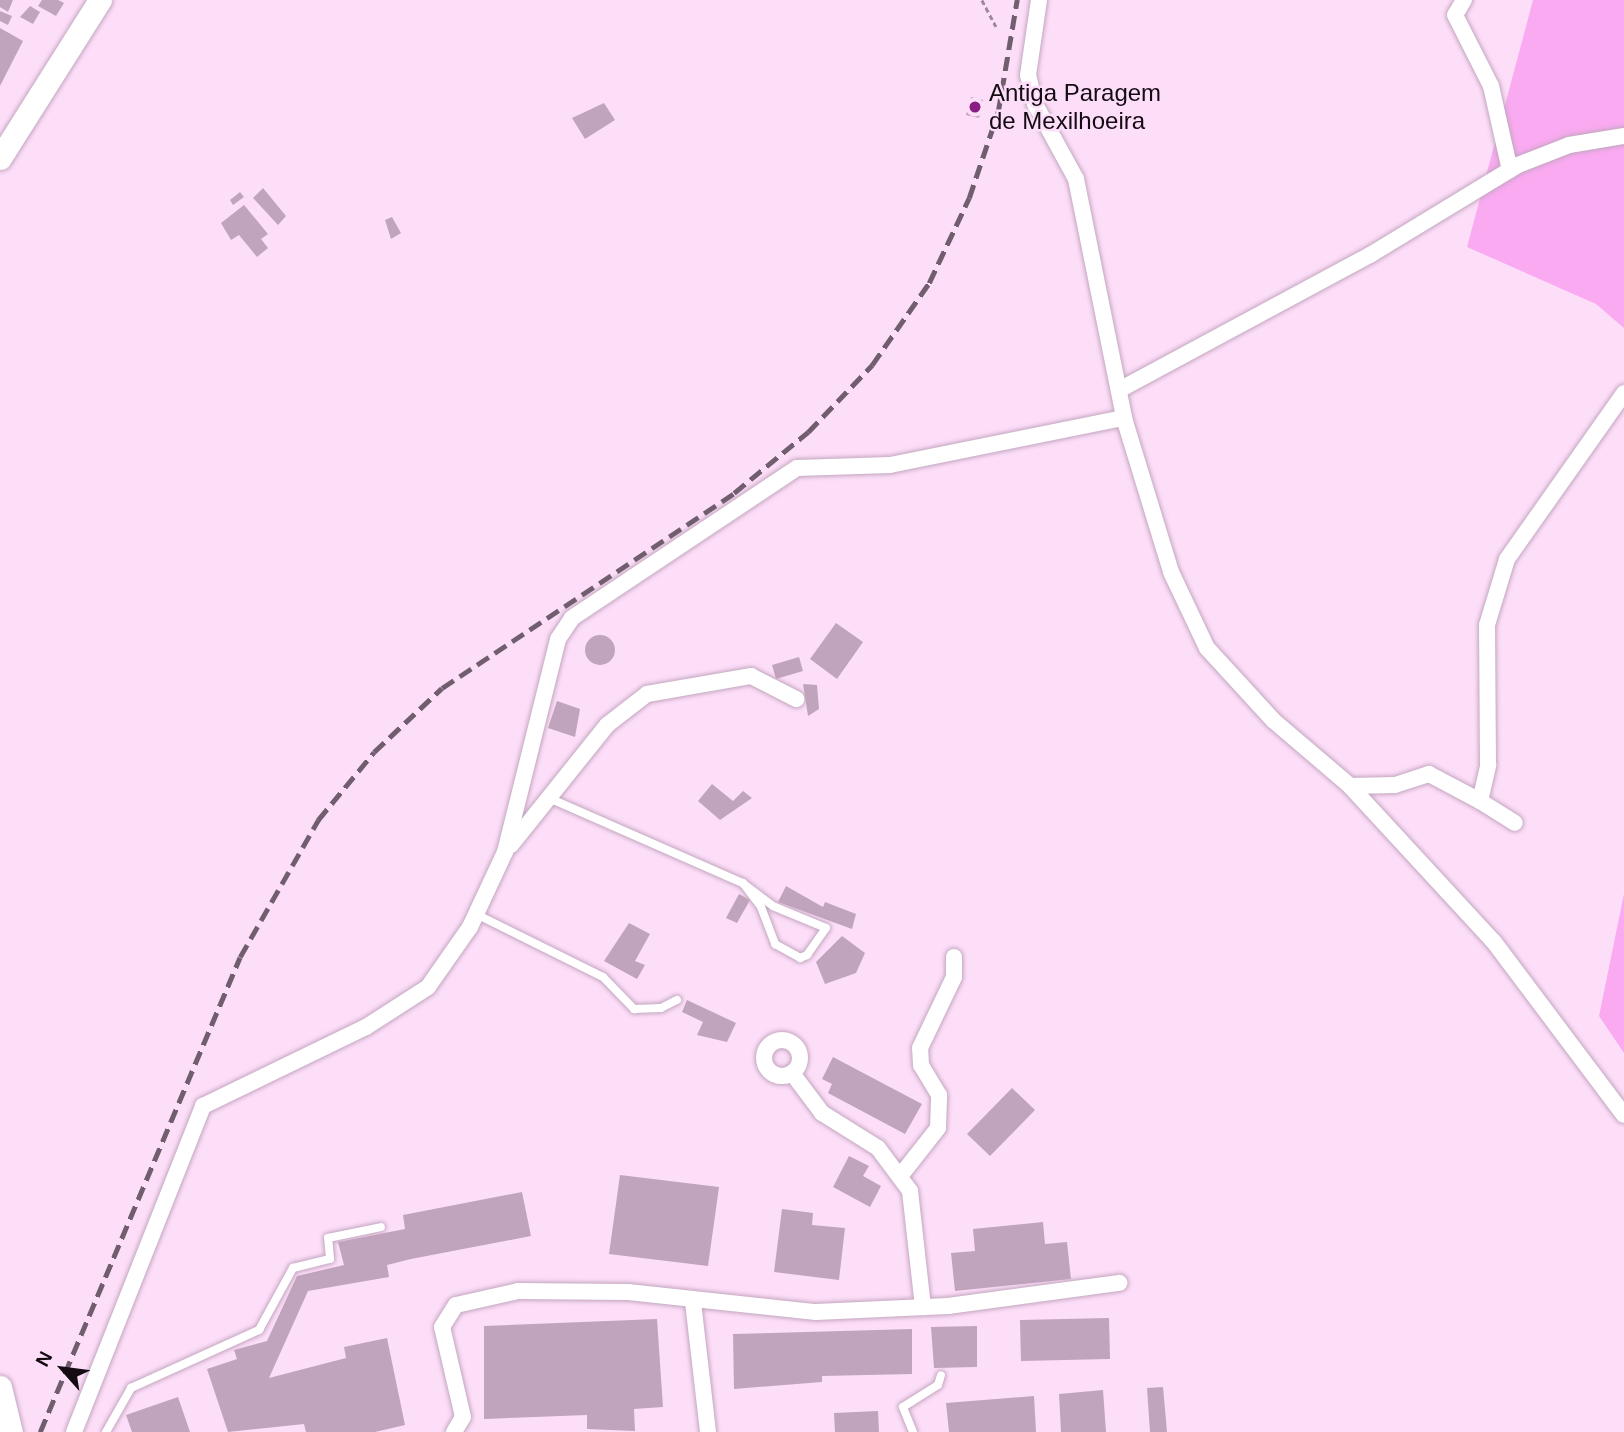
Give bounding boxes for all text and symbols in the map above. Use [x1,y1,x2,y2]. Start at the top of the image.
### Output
place label: Antiga Paragem de Mexilhoeira [989,79,1161,135]
marker: Antiga Paragem de Mexilhoeira [967,99,983,115]
north arrow [28,1334,98,1404]
text: N [32,1348,57,1370]

